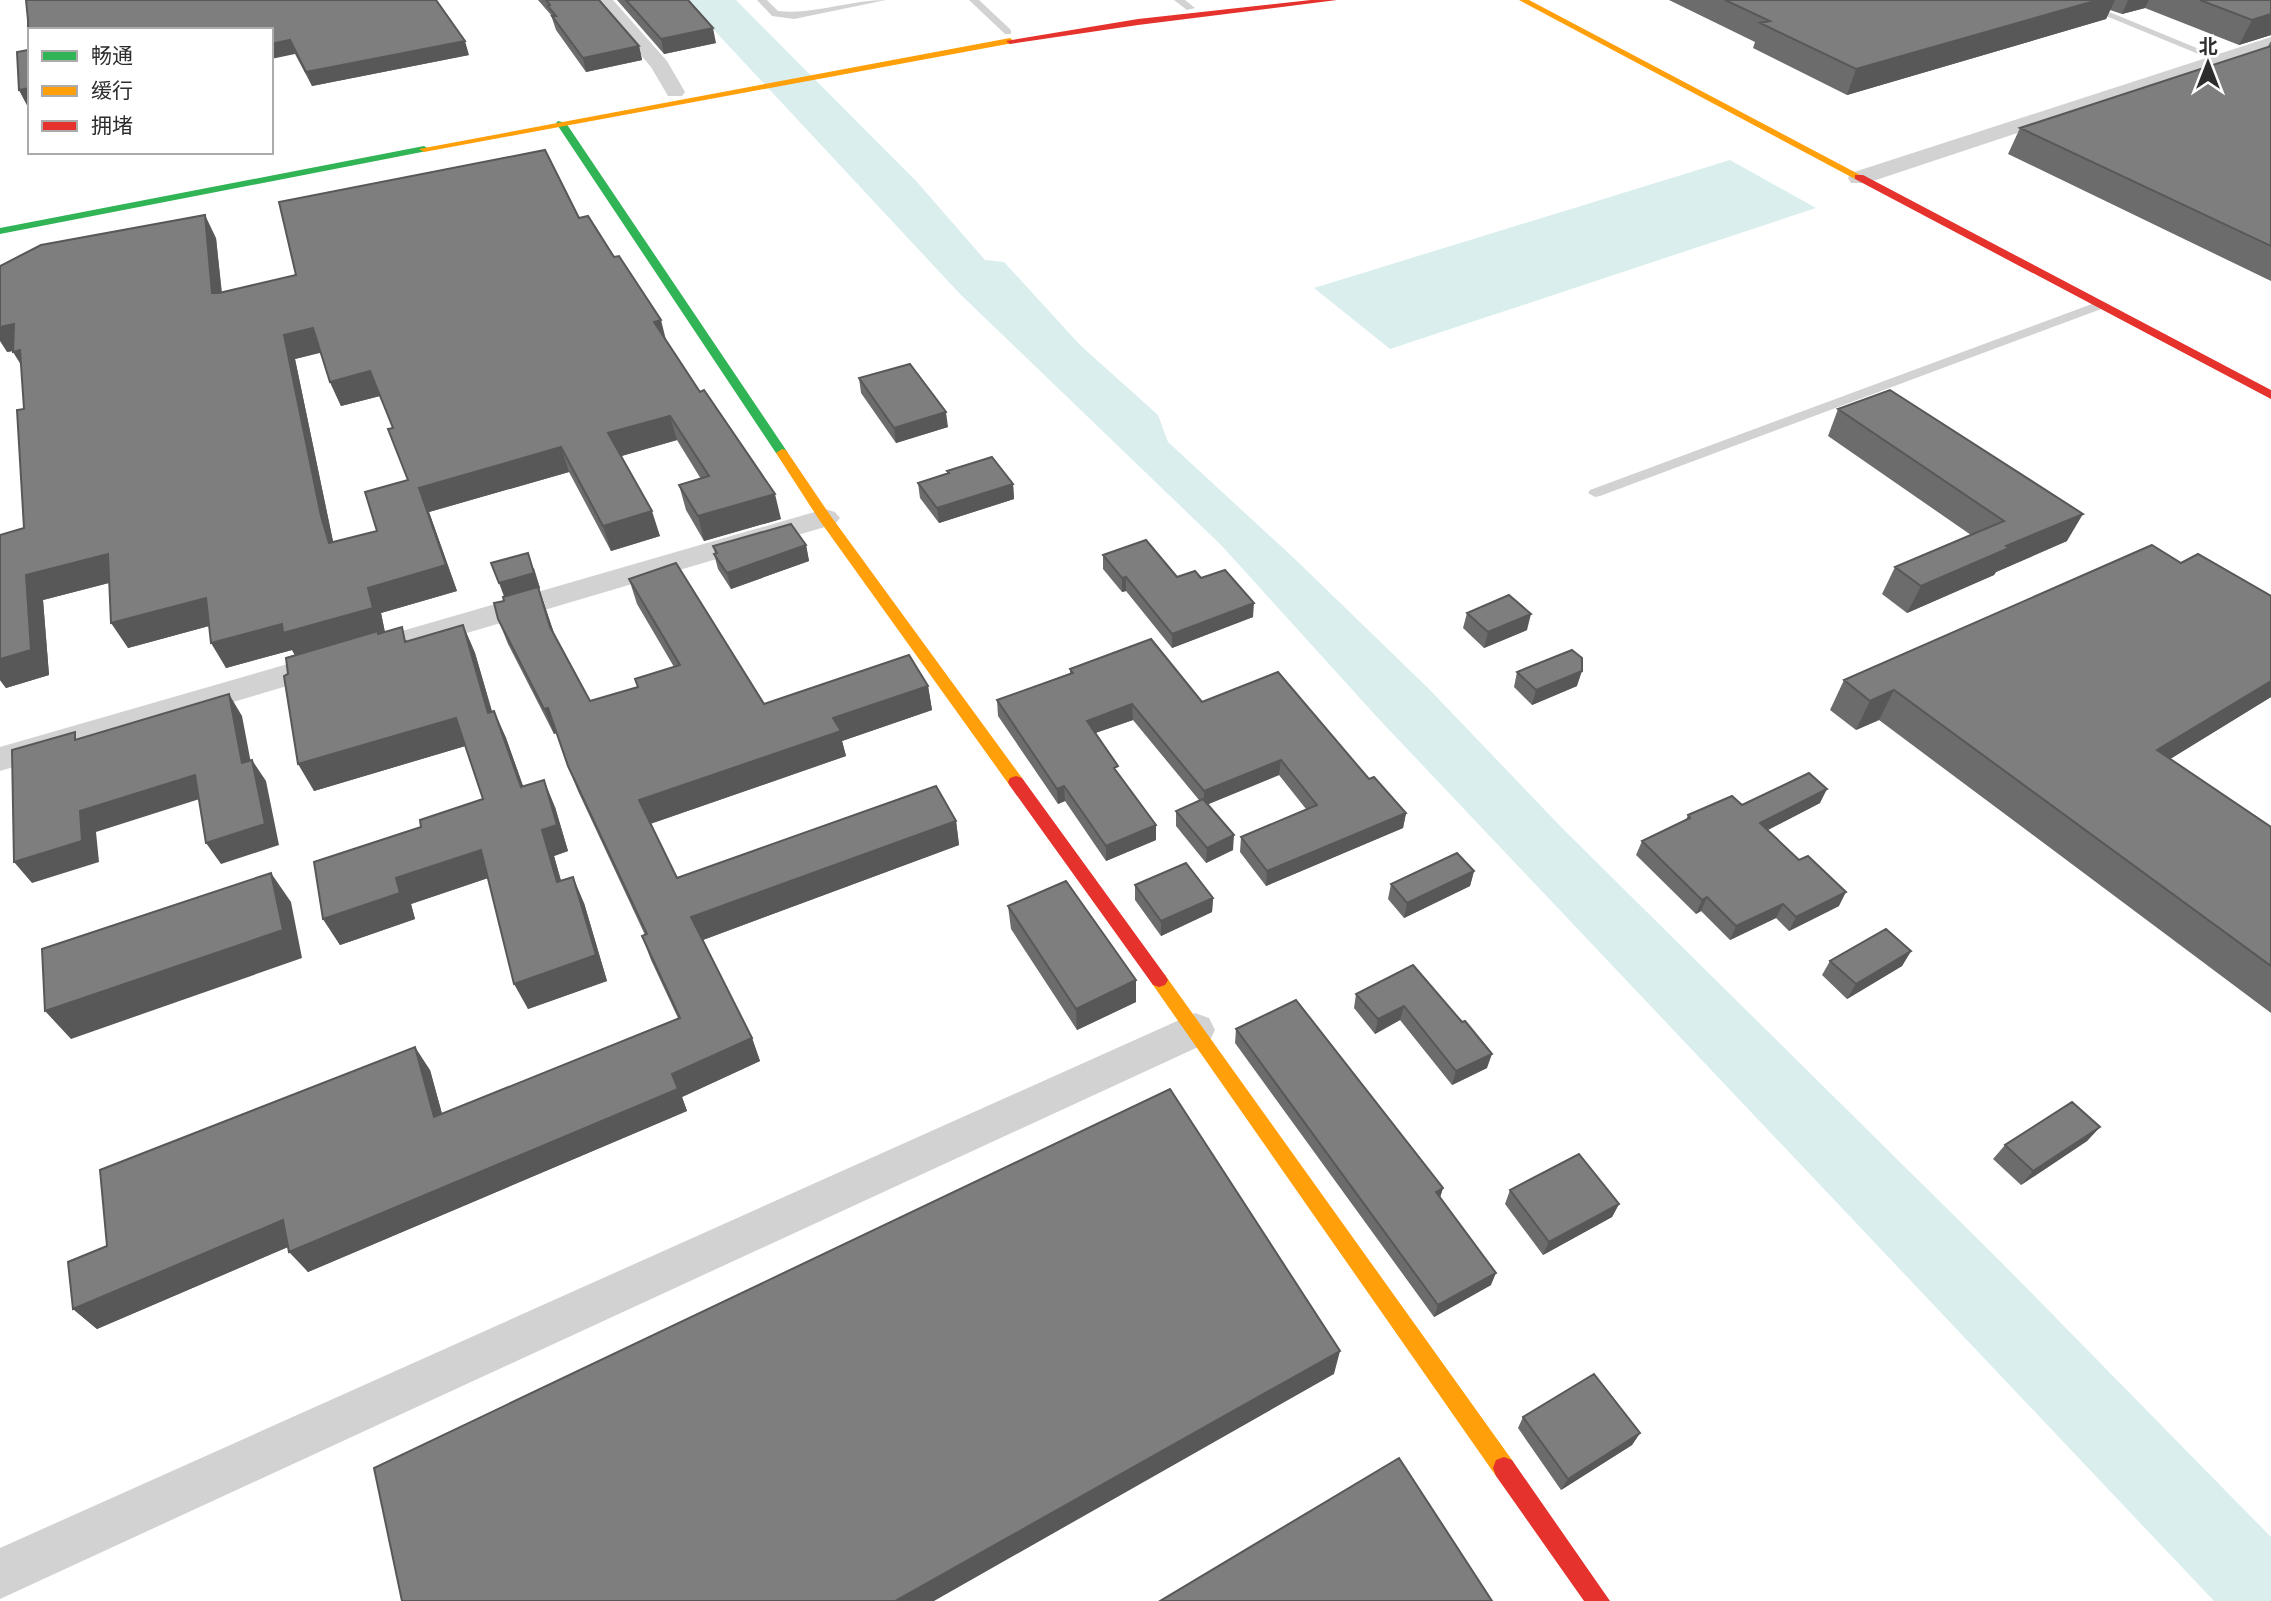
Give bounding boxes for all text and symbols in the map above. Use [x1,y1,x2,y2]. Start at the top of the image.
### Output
legend [28,28,273,154]
north arrow [2173,28,2243,98]
text: 北 [2198,34,2218,58]
text: 畅通 [91,42,133,68]
text: 缓行 [91,77,133,103]
text: 拥堵 [91,112,133,138]

